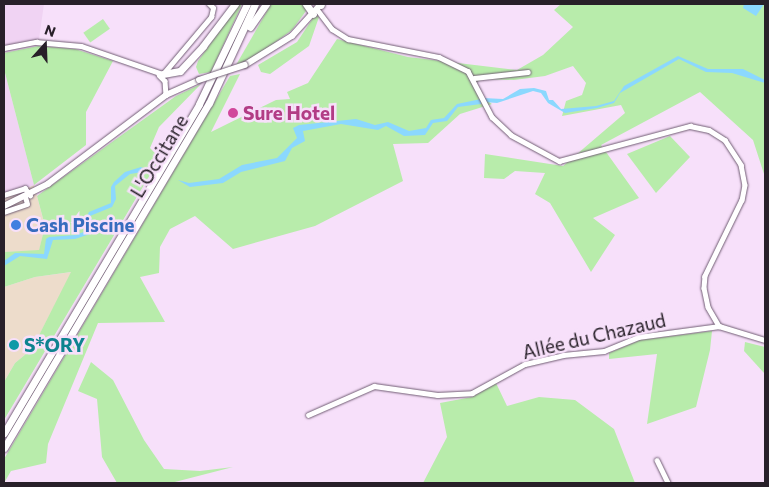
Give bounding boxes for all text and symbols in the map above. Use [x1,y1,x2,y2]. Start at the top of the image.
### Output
north arrow [20,20,70,70]
text: N [42,21,58,40]
place label: Sure Hotel [243,102,335,124]
marker: Sure Hotel [227,107,239,119]
street label: L'Occitane [125,110,193,202]
place label: Cash Piscine [26,214,134,236]
marker: Cash Piscine [10,219,22,231]
street label: Allée du Chazaud [520,308,668,364]
place label: S*ORY [24,334,85,356]
marker: S*ORY [8,339,20,351]

